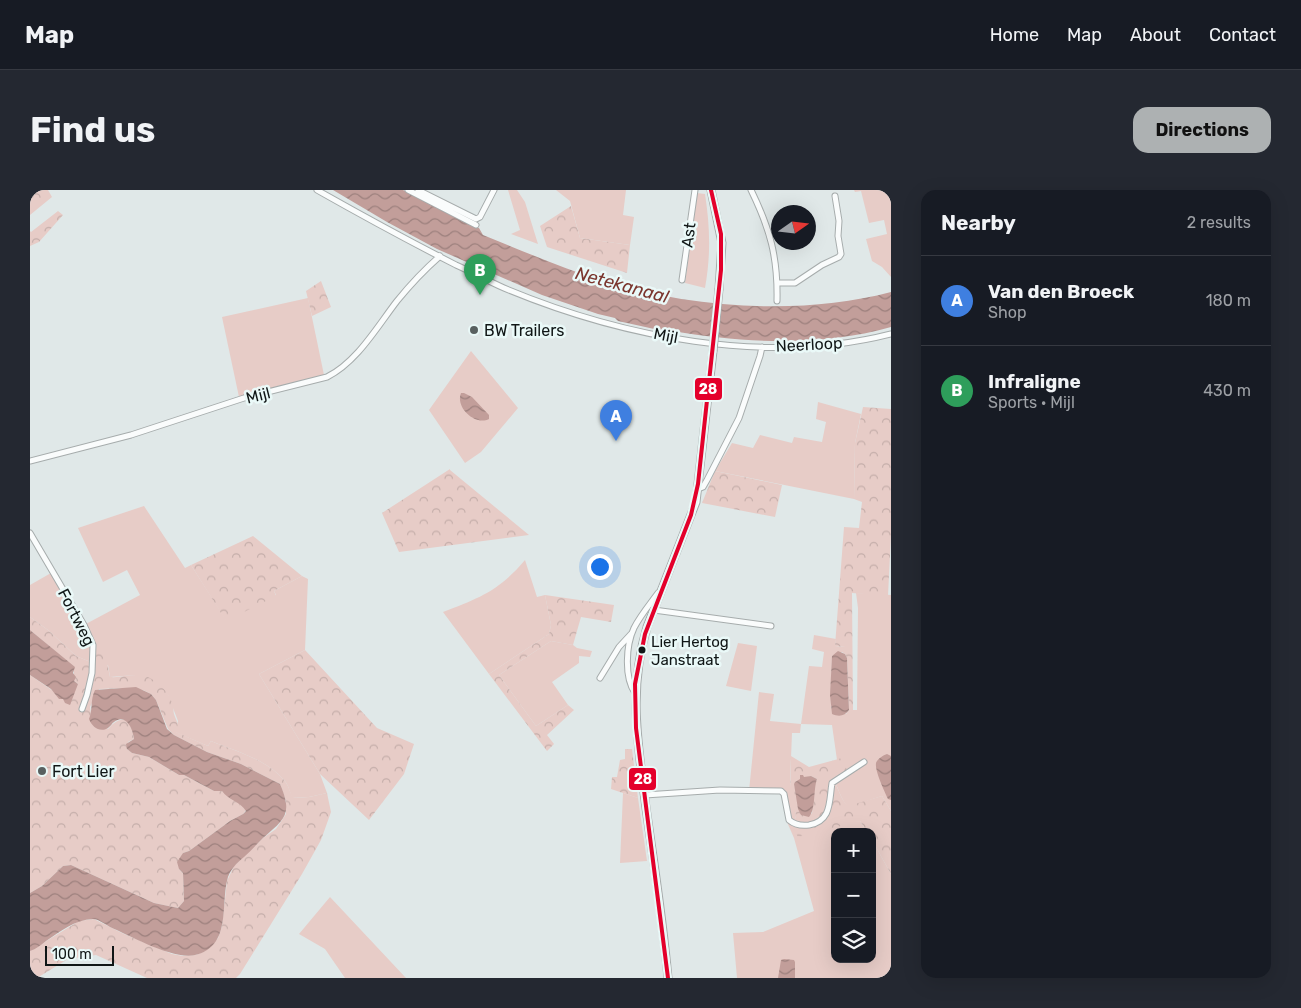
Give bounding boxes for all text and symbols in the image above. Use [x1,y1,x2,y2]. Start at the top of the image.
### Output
text: Map [25,21,74,49]
text: Home [990,24,1039,46]
text: Map [1067,24,1102,46]
text: About [1130,24,1181,46]
text: Contact [1209,24,1276,46]
button: Directions [1133,107,1271,153]
text: Find us [30,109,155,151]
north arrow [771,205,816,250]
text: Nearby [941,210,1016,235]
text: 2 results [1187,213,1251,232]
street label: Ast [677,221,700,249]
pin: B [464,254,496,295]
water label: Netekanaal [573,262,672,308]
text: Van den Broeck [988,280,1134,303]
text: A [951,291,963,310]
text: 180 m [1206,291,1251,310]
text: Shop [988,303,1026,322]
place label: BW Trailers [484,321,564,340]
marker: BW Trailers [468,324,480,336]
street label: Mijl [652,324,680,347]
street label: Neerloop [775,333,843,356]
text: Infraligne [988,370,1081,393]
line badge: 28 [694,377,723,401]
text: 28 [699,381,717,398]
text: B [951,381,963,400]
text: 430 m [1203,381,1251,400]
street label: Mijl [244,383,272,408]
text: Sports · Mijl [988,393,1075,412]
pin: A [600,400,632,441]
your location [587,554,613,580]
street label: Fortweg [54,585,99,649]
place label: Lier Hertog Janstraat [651,633,729,669]
marker: Lier Hertog Janstraat [637,645,647,655]
place label: Fort Lier [52,762,115,781]
marker: Fort Lier [36,765,48,777]
line badge: 28 [628,767,657,791]
text: 28 [634,771,652,788]
map controls [831,828,876,963]
button: + [831,828,876,873]
button: − [831,873,876,918]
button: layers [831,918,876,963]
scale bar [45,943,114,966]
text: 100 m [52,946,92,963]

